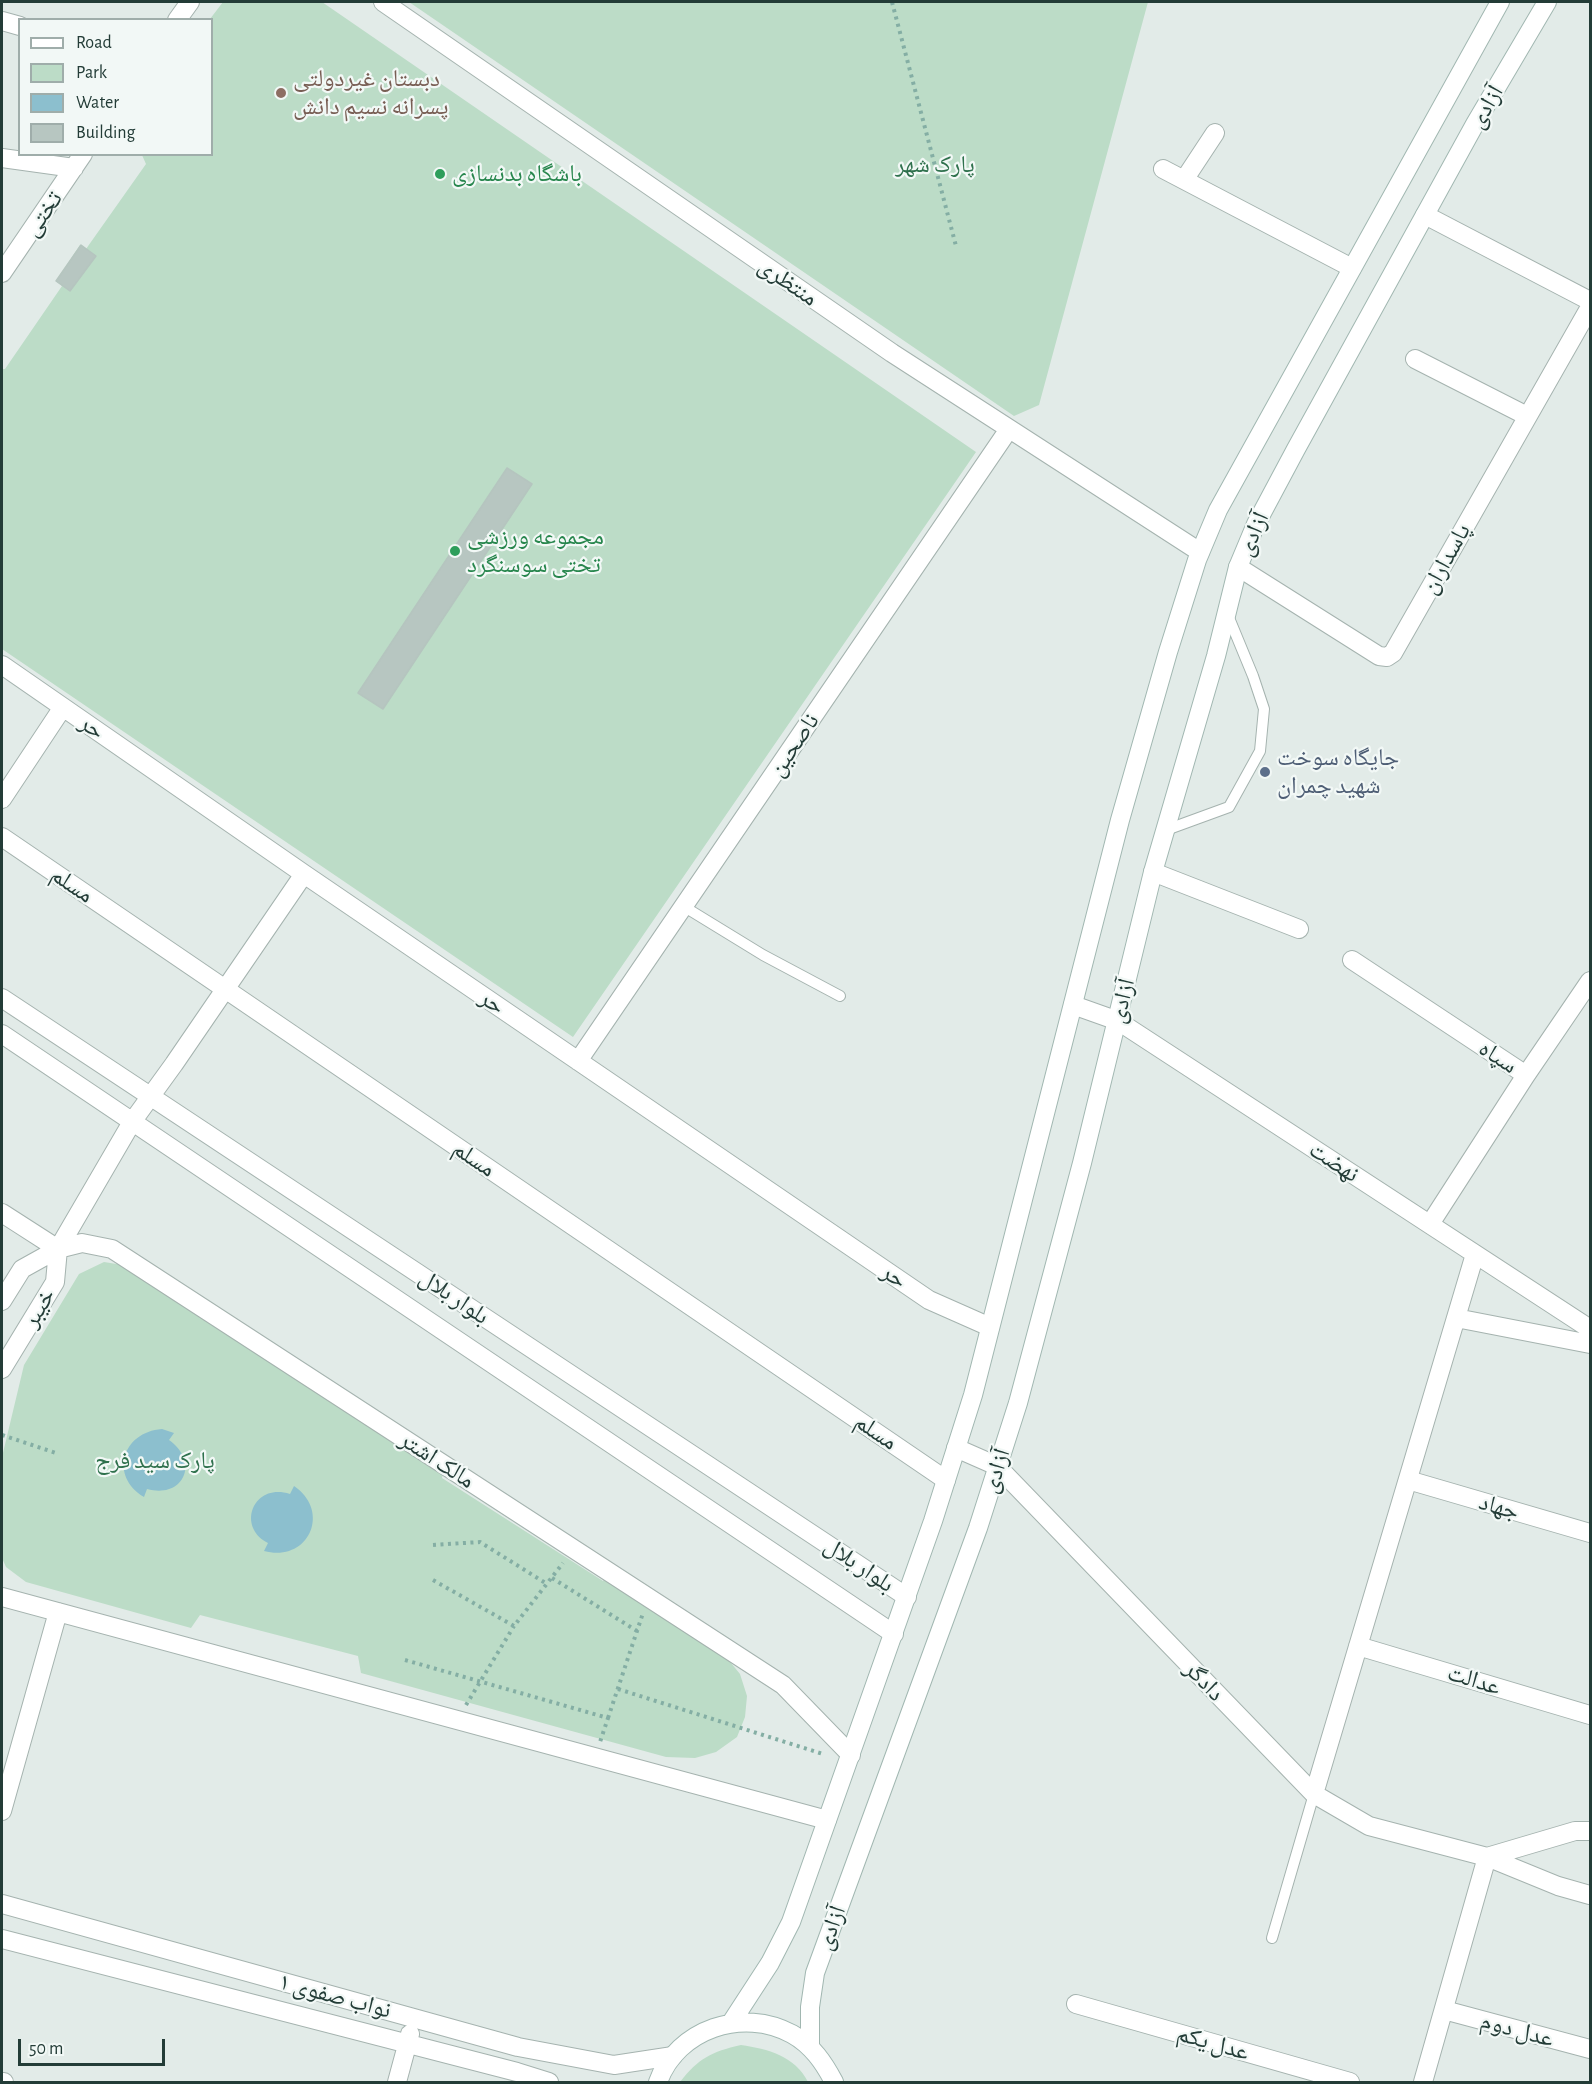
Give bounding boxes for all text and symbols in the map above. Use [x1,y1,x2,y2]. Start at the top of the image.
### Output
legend [18,18,213,156]
text: Road [76,34,112,52]
text: Park [76,64,107,82]
place label: دبستان غیردولتی پسرانه نسیم دانش [293,65,448,121]
street label: آزادی [1462,80,1510,134]
marker: دبستان غیردولتی پسرانه نسیم دانش [274,86,288,100]
text: Water [76,94,119,112]
text: Building [76,124,135,142]
park label: پارک شهر [895,151,975,179]
place label: باشگاه بدنسازی [452,160,582,188]
marker: باشگاه بدنسازی [433,167,447,181]
street label: تختی [17,186,69,242]
street label: منتظری [753,251,823,313]
street label: آزادی [1231,507,1275,561]
street label: پاسداران [1415,519,1477,599]
place label: مجموعه ورزشی تختی سوسنگرد [467,523,604,579]
marker: مجموعه ورزشی تختی سوسنگرد [448,544,462,558]
street label: حر [74,708,110,746]
street label: ناصحین [762,708,826,782]
place label: جایگاه سوخت شهید چمران [1277,744,1399,800]
marker: جایگاه سوخت شهید چمران [1258,765,1272,779]
street label: مسلم [45,860,99,910]
street label: آزادی [1103,975,1141,1027]
street label: حر [474,983,510,1021]
street label: سپاه [1473,1034,1523,1080]
street label: مسلم [447,1134,501,1184]
street label: نهضت [1304,1135,1364,1189]
street label: حر [876,1257,912,1295]
street label: بلوار بلال [414,1263,494,1331]
street label: خیبر [16,1283,62,1333]
street label: مسلم [849,1407,903,1457]
street label: مالک اشتر [394,1425,480,1495]
street label: آزادی [975,1445,1017,1497]
park label: پارک سید فرج [95,1447,215,1475]
street label: جهاد [1476,1488,1522,1526]
street label: بلوار بلال [819,1531,899,1599]
street label: دادگر [1178,1655,1230,1707]
street label: عدالت [1444,1658,1504,1702]
street label: آزادی [810,1902,852,1954]
street label: نواب صفوی ۱ [276,1967,394,2025]
street label: عدل دوم [1477,2006,1557,2054]
street label: عدل یکم [1174,2019,1252,2067]
scale bar [21,2027,168,2065]
text: 50 m [29,2040,63,2058]

